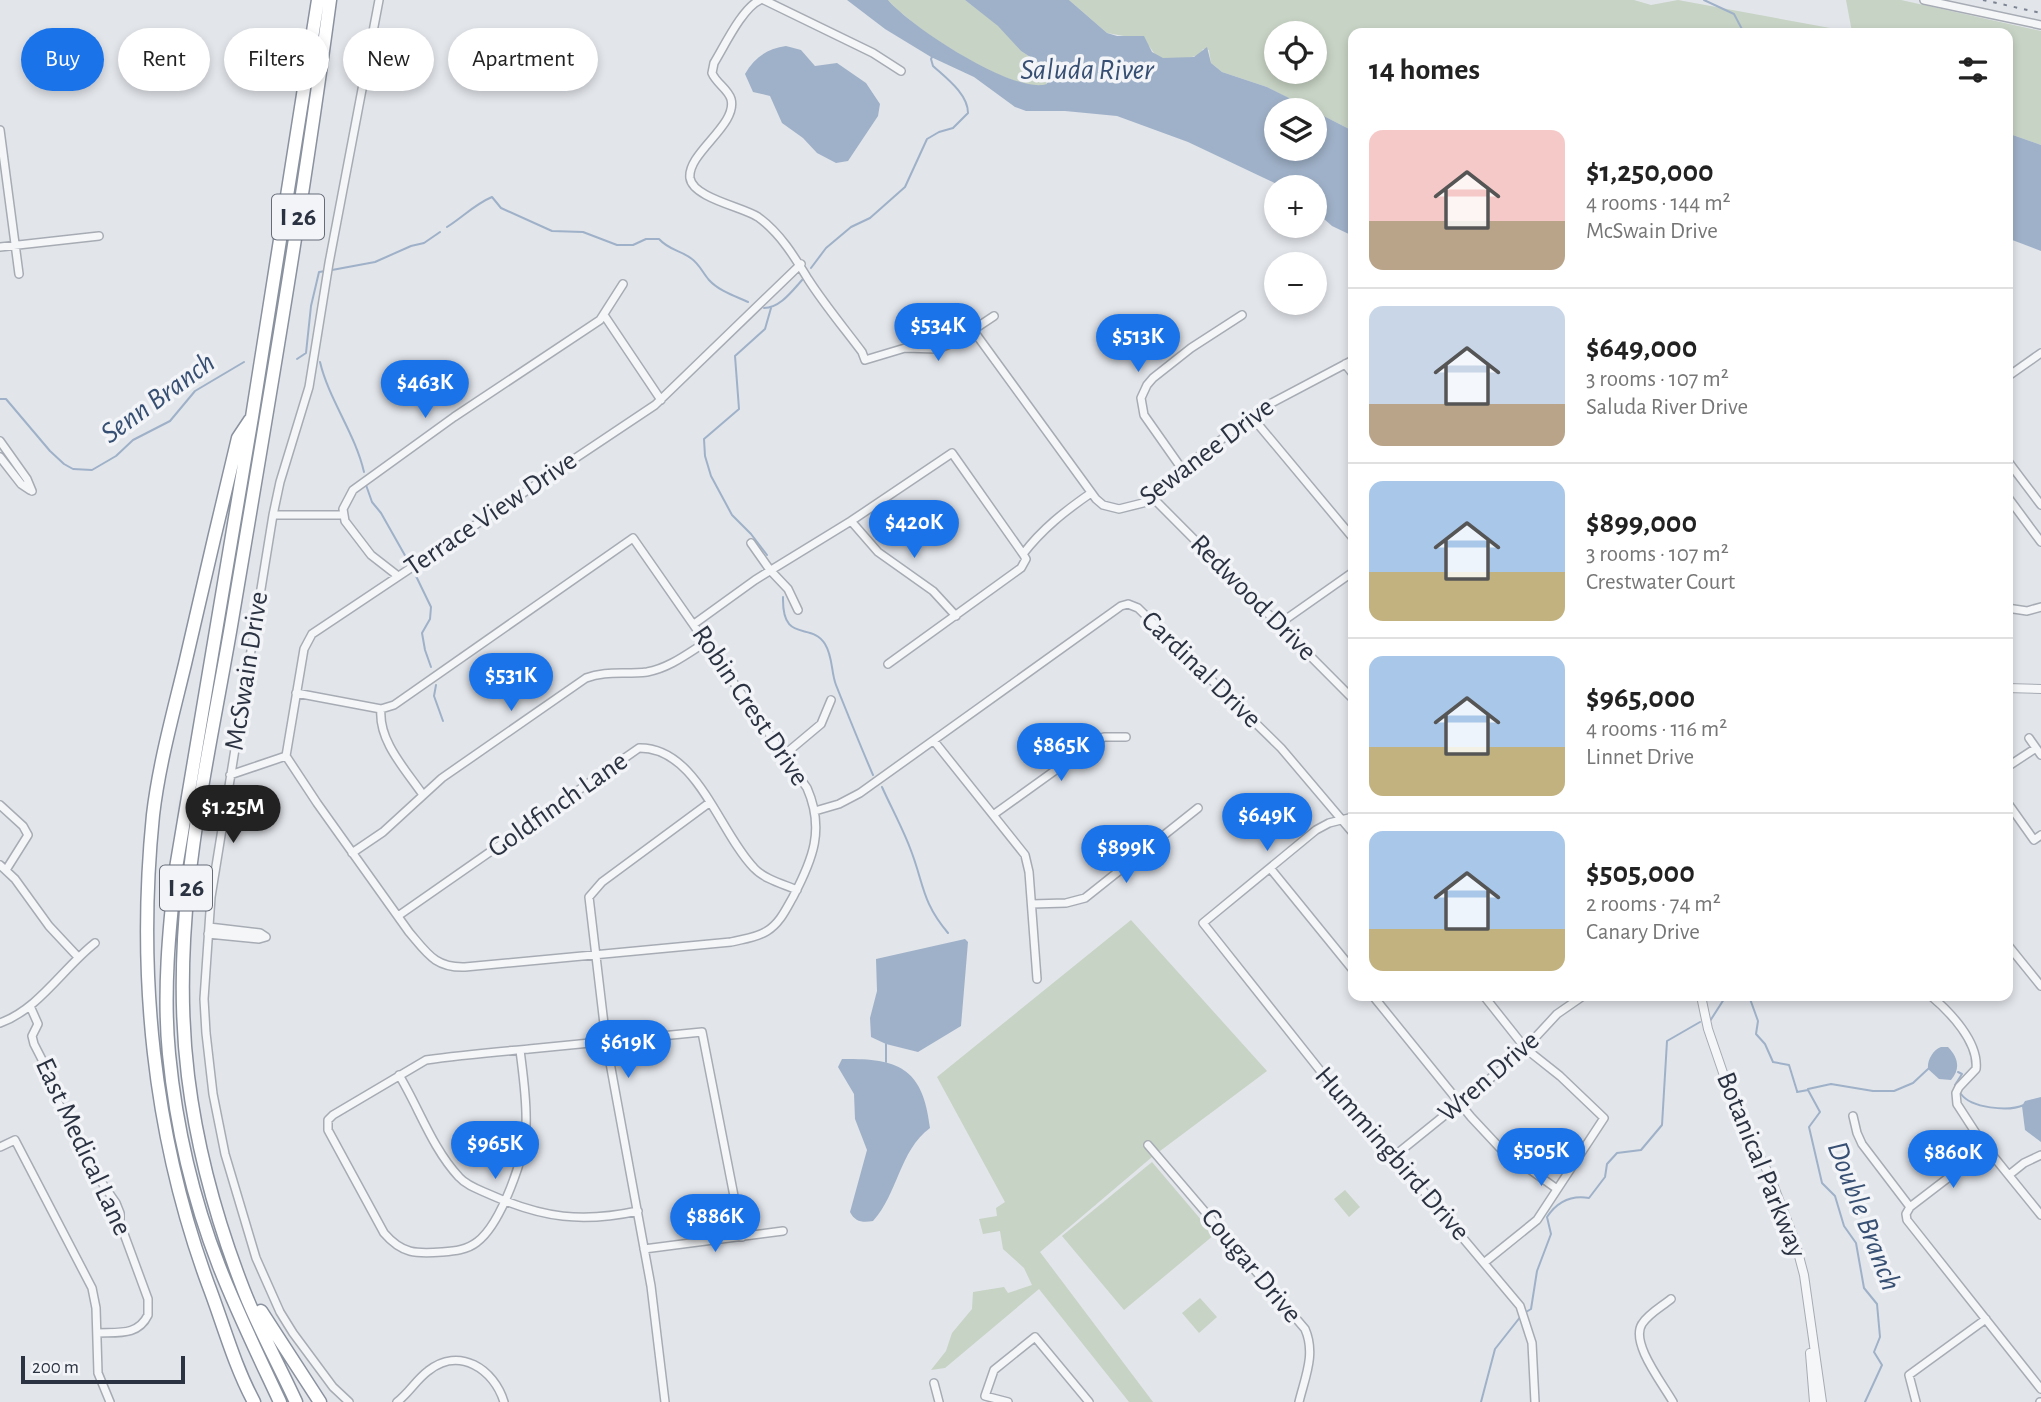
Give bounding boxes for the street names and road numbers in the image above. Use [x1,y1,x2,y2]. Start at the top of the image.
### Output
road number: I 26 [272,194,324,240]
street label: Sewanee Drive [1135,393,1279,511]
street label: Terrace View Drive [400,446,582,582]
street label: Redwood Drive [1185,530,1321,666]
street label: McSwain Drive [221,590,273,752]
street label: Cardinal Drive [1136,606,1266,734]
street label: Robin Crest Drive [686,621,814,791]
street label: Goldfinch Lane [483,747,633,863]
road number: I 26 [160,866,212,911]
street label: Wren Drive [1433,1026,1545,1128]
street label: East Medical Lane [30,1054,136,1240]
street label: Hummingbird Drive [1309,1062,1475,1246]
street label: Botanical Parkway [1711,1068,1811,1262]
street label: Cougar Drive [1195,1203,1307,1329]

